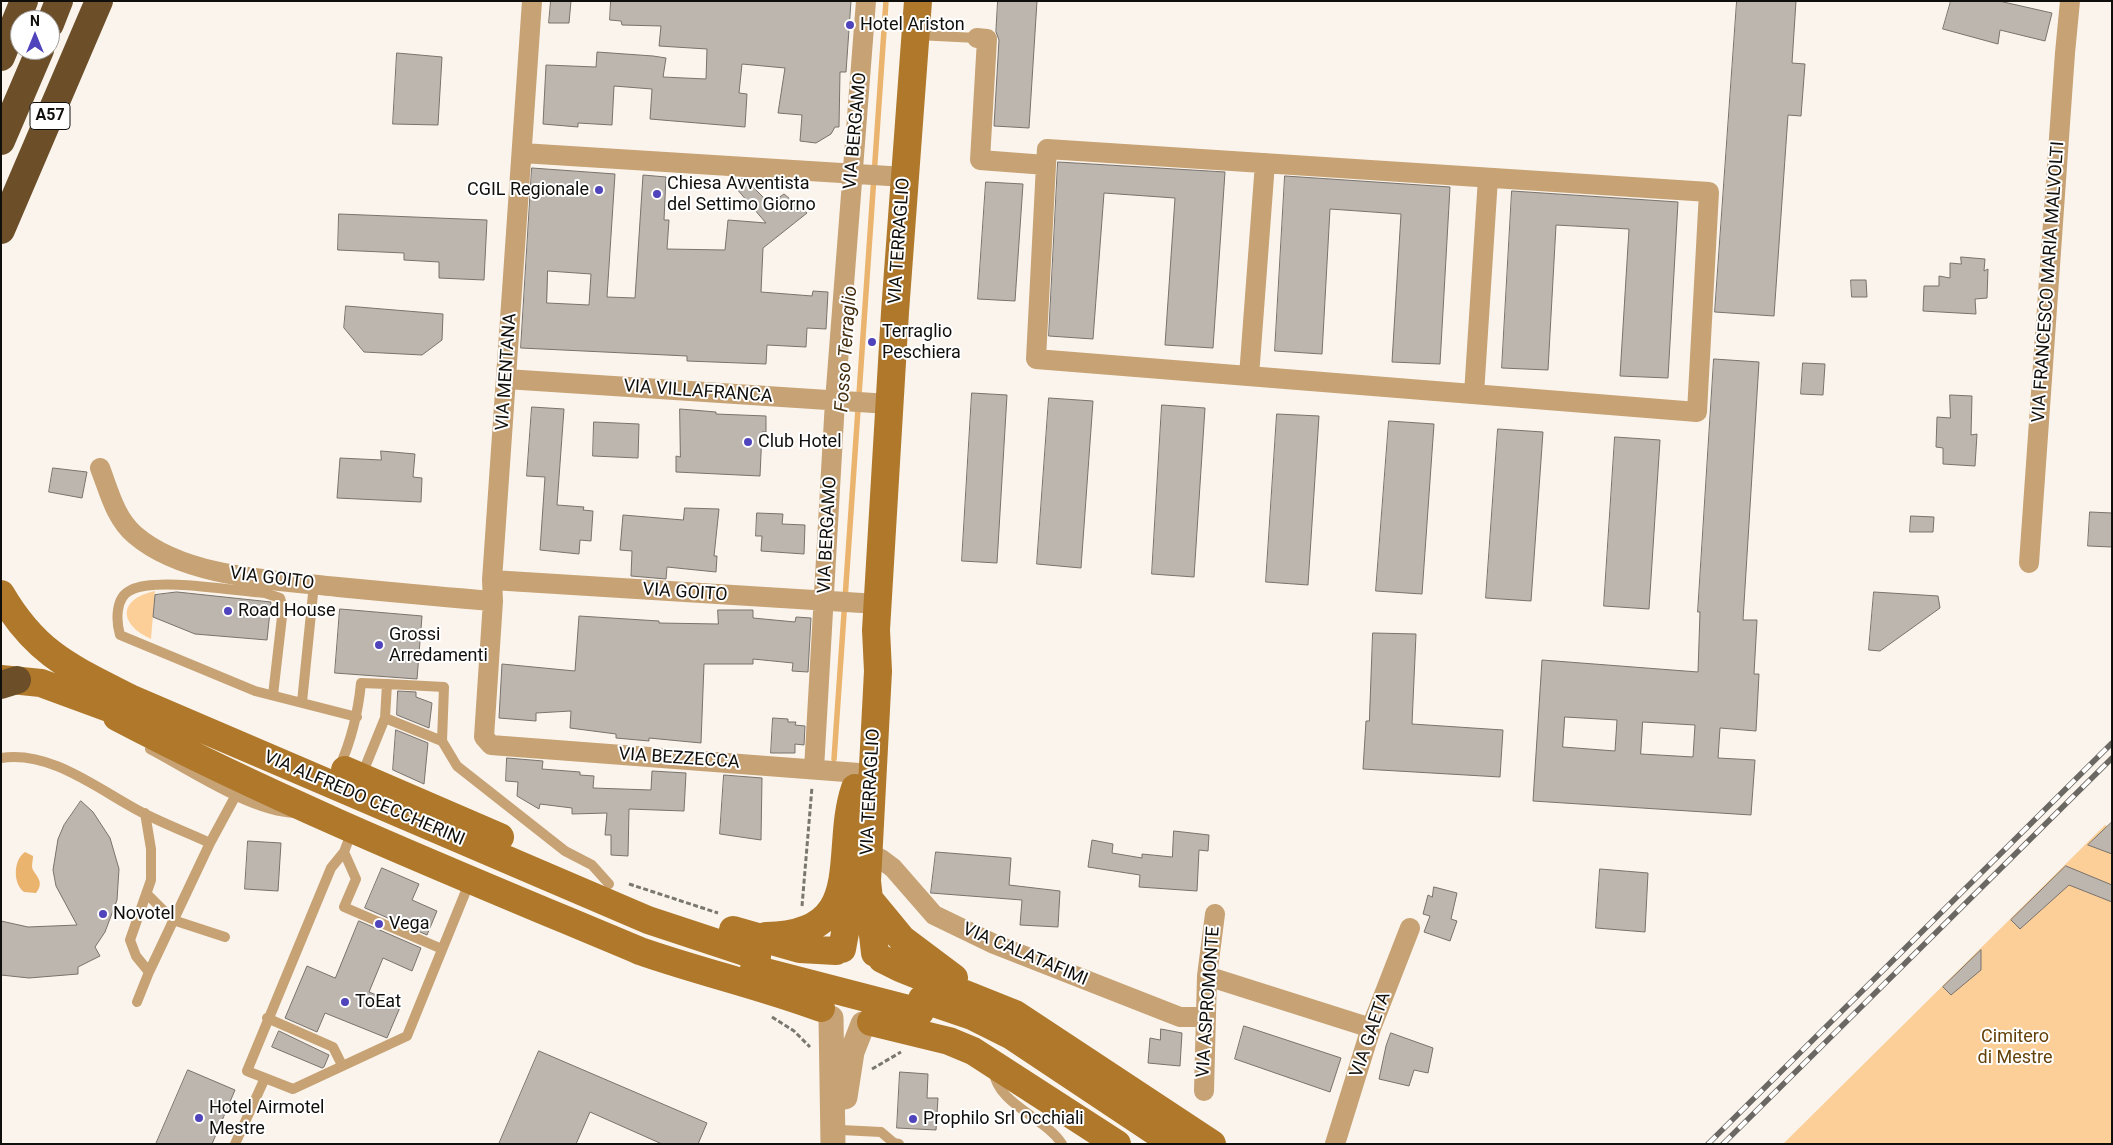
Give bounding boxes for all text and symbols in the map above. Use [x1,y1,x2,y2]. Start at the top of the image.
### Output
north arrow [10,10,60,60]
text: N [30,13,40,29]
place label: Hotel Ariston [860,14,965,36]
marker: Hotel Ariston [844,19,856,31]
street label: VIA BERGAMO [840,72,872,190]
road number: A57 [30,102,70,130]
street label: VIA FRANCESCO MARIA MALVOLTI [2028,141,2070,423]
place label: Chiesa Avventista del Settimo Giorno [667,173,816,215]
street label: VIA TERRAGLIO [885,177,915,305]
place label: CGIL Regionale [467,179,589,201]
marker: CGIL Regionale [593,184,605,196]
marker: Chiesa Avventista del Settimo Giorno [651,188,663,200]
water label: Fosso Terraglio [831,285,863,413]
street label: VIA MENTANA [492,312,522,432]
place label: Terraglio Peschiera [882,321,961,364]
marker: Terraglio Peschiera [866,336,878,348]
street label: VIA VILLAFRANCA [623,376,773,408]
place label: Club Hotel [758,431,842,453]
marker: Club Hotel [742,436,754,448]
street label: VIA BERGAMO [814,476,842,594]
street label: VIA GOITO [229,563,315,595]
street label: VIA GOITO [642,579,728,607]
place label: Road House [238,600,336,622]
marker: Road House [222,605,234,617]
place label: Grossi Arredamenti [389,624,488,666]
marker: Grossi Arredamenti [373,639,385,651]
street label: VIA TERRAGLIO [857,728,885,856]
street label: VIA BEZZECCA [618,744,740,774]
street label: VIA ALFREDO CECCHERINI [260,747,468,851]
place label: Novotel [113,903,175,925]
marker: Novotel [97,908,109,920]
place label: Vega [389,913,430,935]
marker: Vega [373,918,385,930]
street label: VIA CALATAFIMI [959,919,1091,991]
street label: VIA ASPROMONTE [1193,926,1225,1078]
street label: VIA GAETA [1346,989,1396,1081]
place label: ToEat [355,991,401,1013]
marker: ToEat [339,996,351,1008]
park label: Cimitero di Mestre [1978,1026,2052,1068]
place label: Hotel Airmotel Mestre [209,1097,324,1140]
place label: Prophilo Srl Occhiali [923,1108,1084,1130]
marker: Hotel Airmotel Mestre [193,1112,205,1124]
marker: Prophilo Srl Occhiali [907,1113,919,1125]

